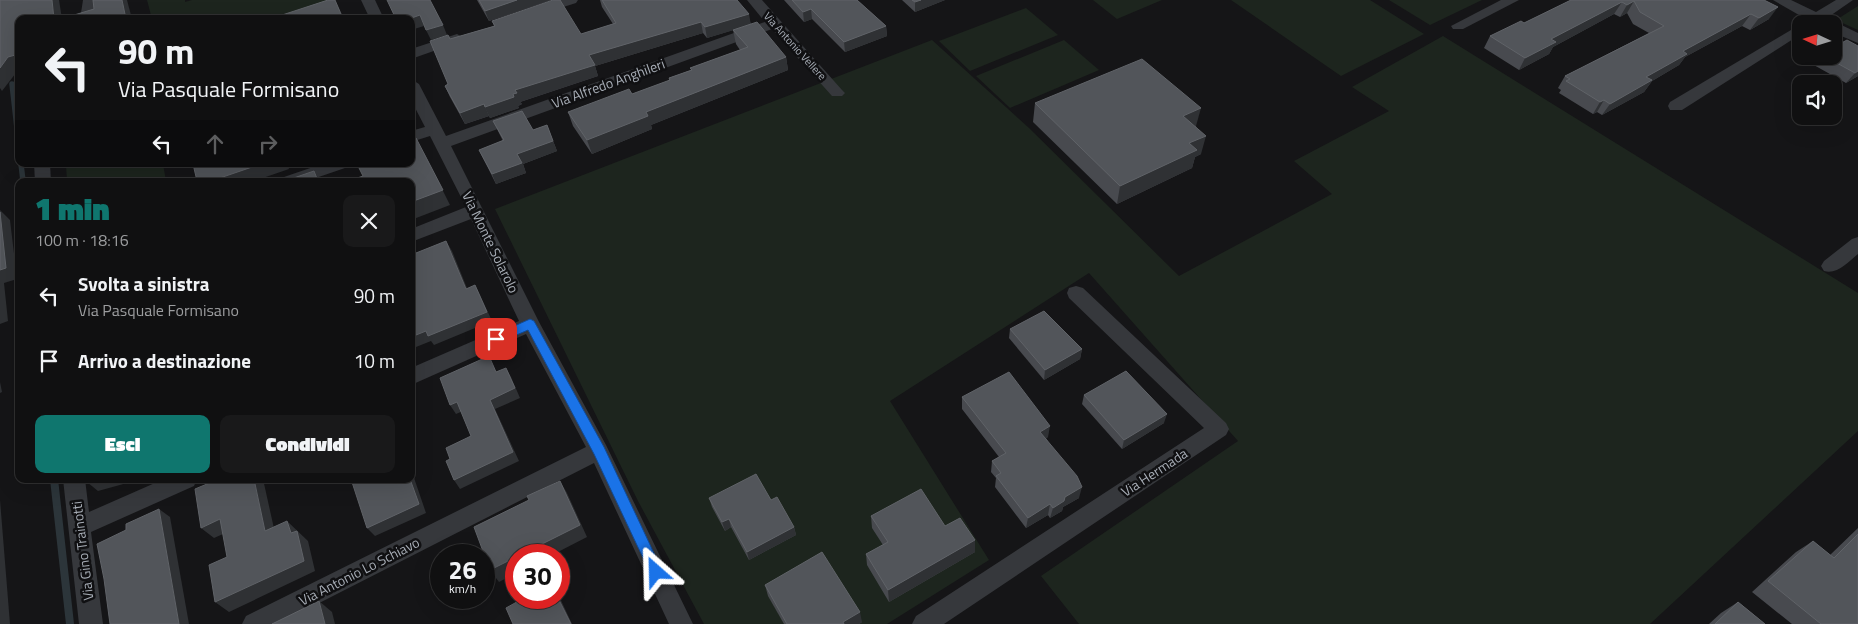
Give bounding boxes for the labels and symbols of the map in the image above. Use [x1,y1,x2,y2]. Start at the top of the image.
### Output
street label: Via Antonio Vellere [760,8,830,84]
north arrow [1792,15,1842,65]
street label: Via Alfredo Anghileri [548,53,668,113]
street label: Via Monte Solarolo [457,188,525,296]
pin [475,318,517,360]
street label: Via Hermada [1117,443,1191,501]
street label: Via Gino Trainotti [65,500,99,602]
street label: Via Antonio Lo Schiavo [295,531,423,611]
speed limit sign: 30 [505,544,570,609]
position arrow [629,545,681,597]

